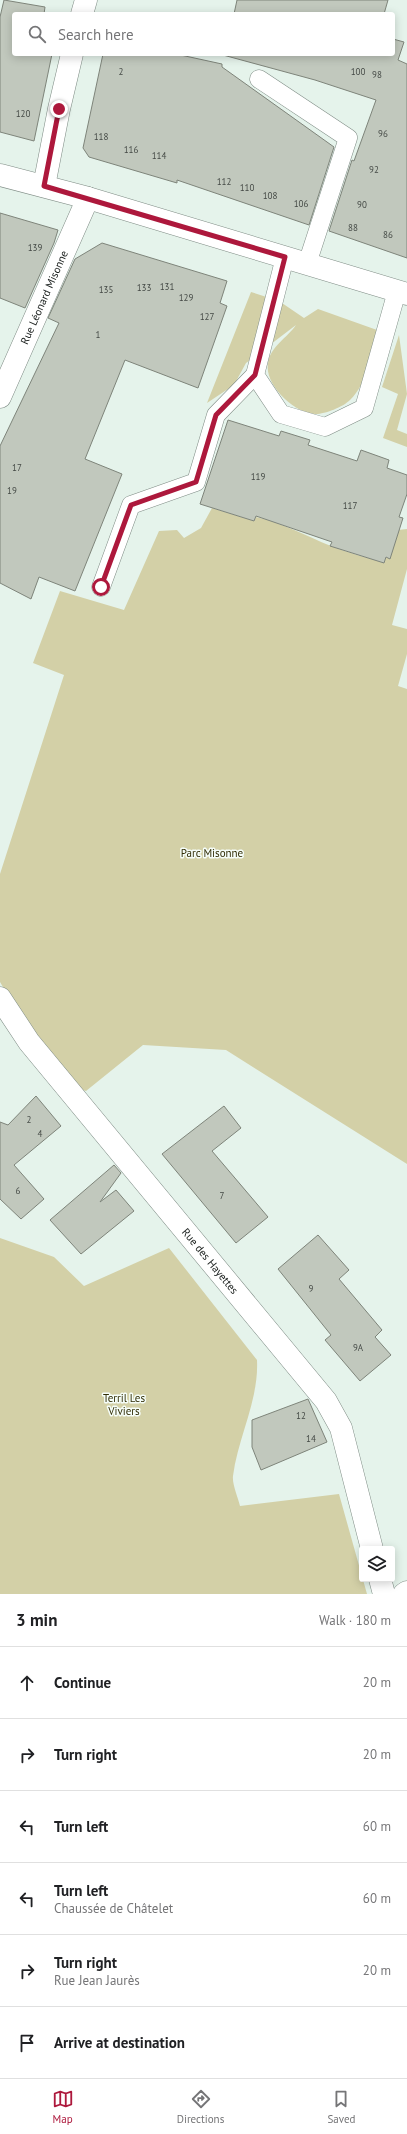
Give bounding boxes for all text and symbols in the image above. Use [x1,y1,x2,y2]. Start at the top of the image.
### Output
search box [12,12,395,56]
icon: search [26,23,48,45]
text: Search here [58,25,134,44]
house number: 2 [119,66,124,77]
house number: 100 [351,66,365,77]
house number: 98 [372,69,382,80]
route end [50,100,68,118]
house number: 120 [16,108,30,119]
house number: 96 [378,128,388,139]
house number: 118 [94,131,108,142]
house number: 116 [124,144,138,155]
house number: 114 [152,150,166,161]
house number: 92 [369,164,379,175]
house number: 112 [217,176,231,187]
house number: 110 [240,182,254,193]
house number: 108 [263,190,277,201]
house number: 106 [294,198,308,209]
house number: 90 [357,199,367,210]
house number: 88 [348,222,358,233]
house number: 86 [383,229,393,240]
house number: 139 [28,242,42,253]
street label: Rue Léonard Misonne [17,248,71,346]
house number: 131 [160,281,174,292]
house number: 133 [137,282,151,293]
house number: 135 [99,284,113,295]
house number: 129 [179,292,193,303]
house number: 127 [200,311,214,322]
house number: 1 [96,329,101,340]
house number: 17 [12,462,22,473]
house number: 119 [251,471,265,482]
house number: 19 [7,485,17,496]
house number: 117 [343,500,357,511]
route start [92,578,110,596]
park label: Parc Misonne [181,846,244,860]
house number: 2 [27,1114,32,1125]
house number: 4 [38,1128,43,1139]
house number: 6 [16,1185,21,1196]
house number: 7 [220,1190,225,1201]
street label: Rue des Hayettes [179,1225,242,1297]
house number: 9 [309,1283,314,1294]
house number: 9A [353,1342,364,1353]
park label: Terril Les Viviers [103,1391,145,1418]
house number: 12 [296,1410,306,1421]
house number: 14 [306,1433,316,1444]
map controls [359,1546,395,1582]
button: layers [359,1546,395,1582]
text: 3 min [16,1609,57,1631]
text: Walk · 180 m [319,1612,391,1629]
icon: ahead [16,1672,38,1694]
text: Continue [54,1673,111,1692]
text: 20 m [363,1674,391,1691]
icon: right [16,1744,38,1766]
text: Turn right [54,1745,117,1764]
text: 20 m [363,1746,391,1763]
icon: left [16,1816,38,1838]
text: Turn left [54,1817,108,1836]
text: 60 m [363,1818,391,1835]
text: Turn left [54,1881,108,1900]
icon: left [16,1888,38,1910]
text: 60 m [363,1890,391,1907]
text: Chaussée de Châtelet [54,1900,173,1917]
text: Turn right [54,1953,117,1972]
icon: right [16,1960,38,1982]
text: 20 m [363,1962,391,1979]
text: Rue Jean Jaurès [54,1972,140,1989]
icon: arrive [16,2032,38,2054]
text: Arrive at destination [54,2033,185,2052]
tab: Map [52,2088,74,2126]
tab: Directions [177,2088,224,2126]
tab: Saved [327,2088,355,2126]

